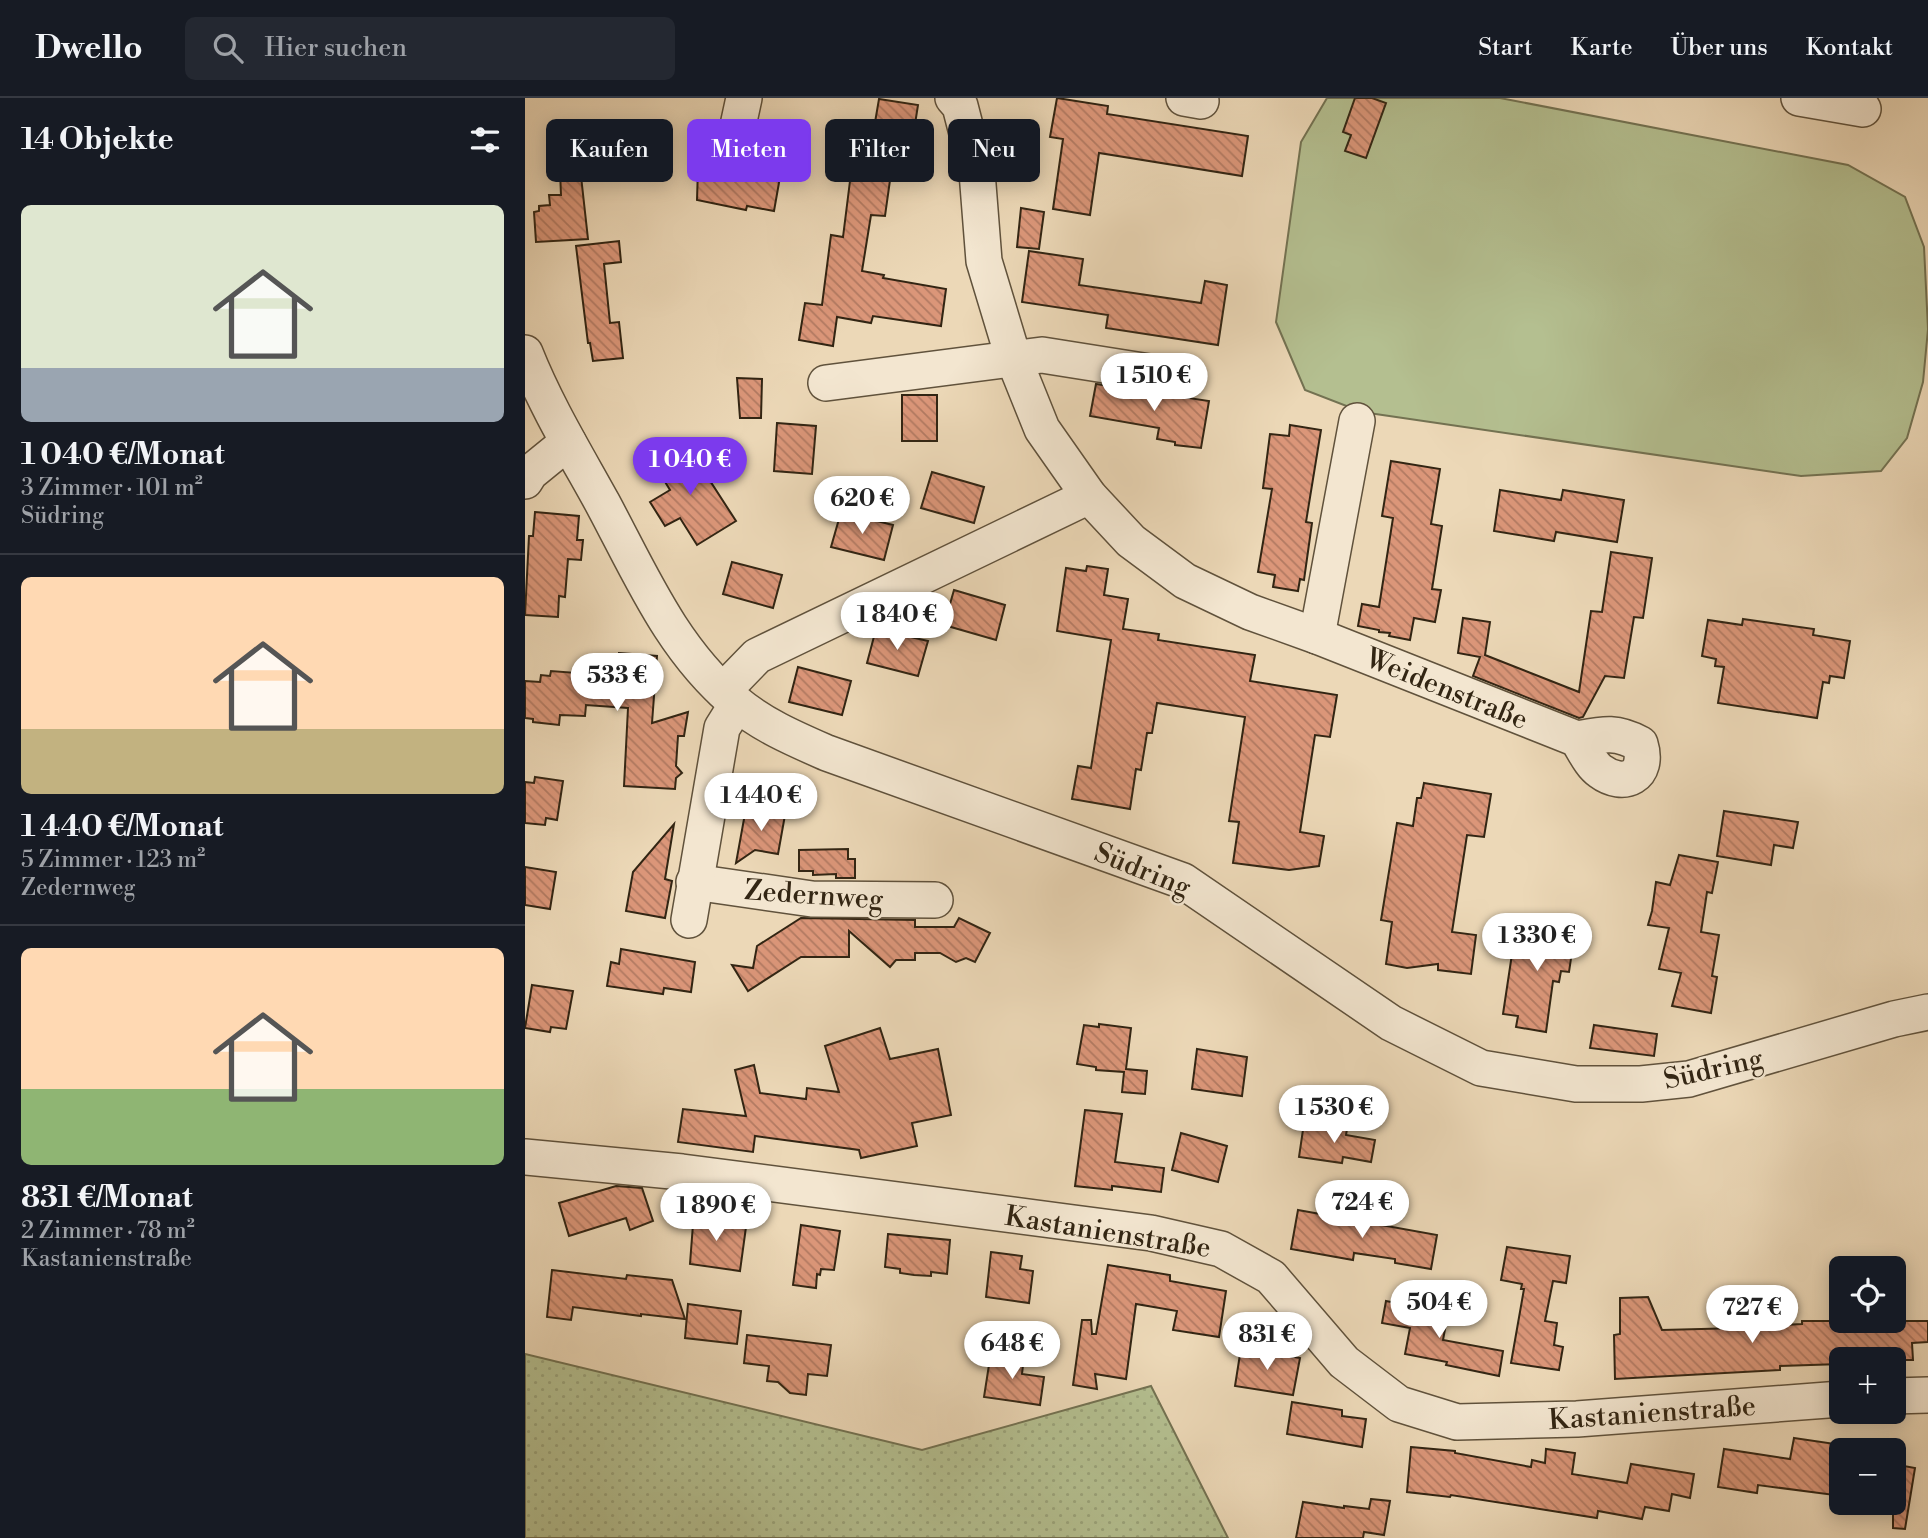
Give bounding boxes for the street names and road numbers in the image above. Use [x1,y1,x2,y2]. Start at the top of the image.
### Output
street label: Weidenstraße [1359,641,1533,738]
street label: Südring [1089,835,1196,906]
street label: Zedernweg [743,873,885,918]
street label: Südring [1660,1041,1767,1098]
street label: Kastanienstraße [1002,1199,1213,1266]
street label: Kastanienstraße [1547,1389,1757,1438]

